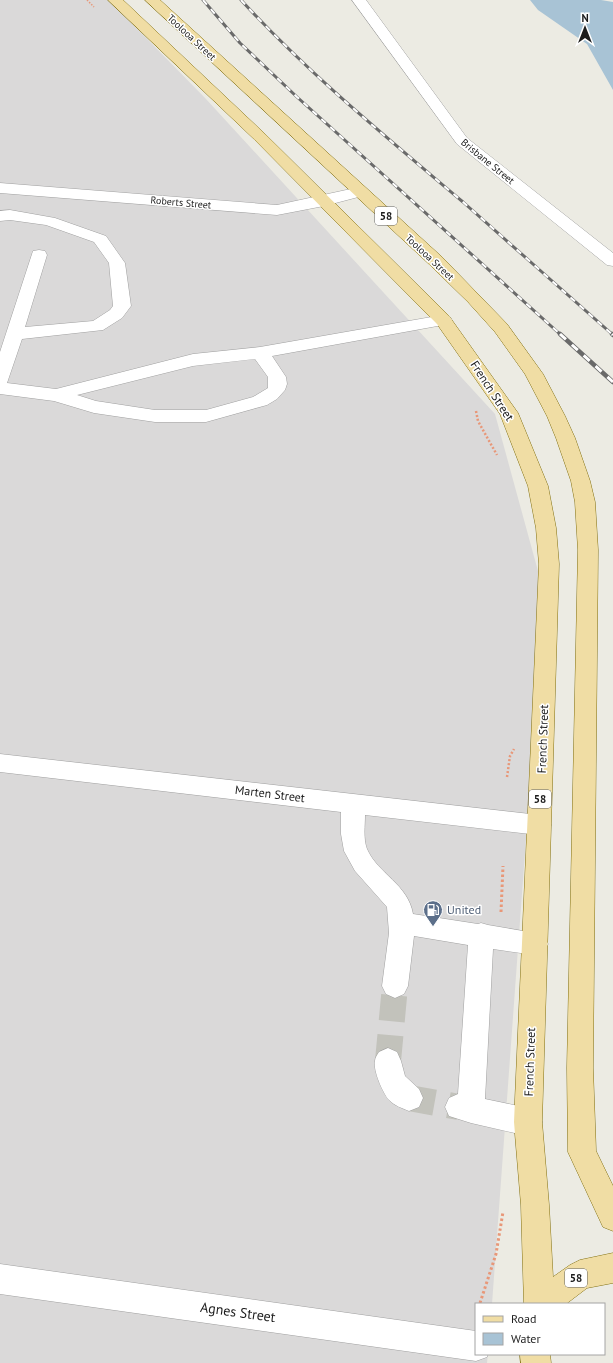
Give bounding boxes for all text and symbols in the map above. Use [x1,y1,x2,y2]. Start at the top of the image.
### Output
north arrow [565,8,605,48]
text: N [581,11,589,25]
street label: Toolooa Street [165,12,219,64]
street label: Brisbane Street [458,136,518,187]
street label: Roberts Street [150,193,212,212]
road number: 58 [375,207,397,225]
street label: Toolooa Street [403,232,457,284]
street label: French Street [467,358,517,424]
street label: French Street [534,704,551,774]
street label: Marten Street [234,782,306,805]
road number: 58 [529,790,551,808]
fuel station icon: United [422,899,444,927]
place label: United [447,902,481,917]
street label: French Street [521,1027,538,1097]
road number: 58 [565,1269,587,1287]
street label: Agnes Street [199,1298,277,1326]
legend [475,1303,605,1355]
text: Road [511,1311,536,1326]
text: Water [511,1331,541,1346]

